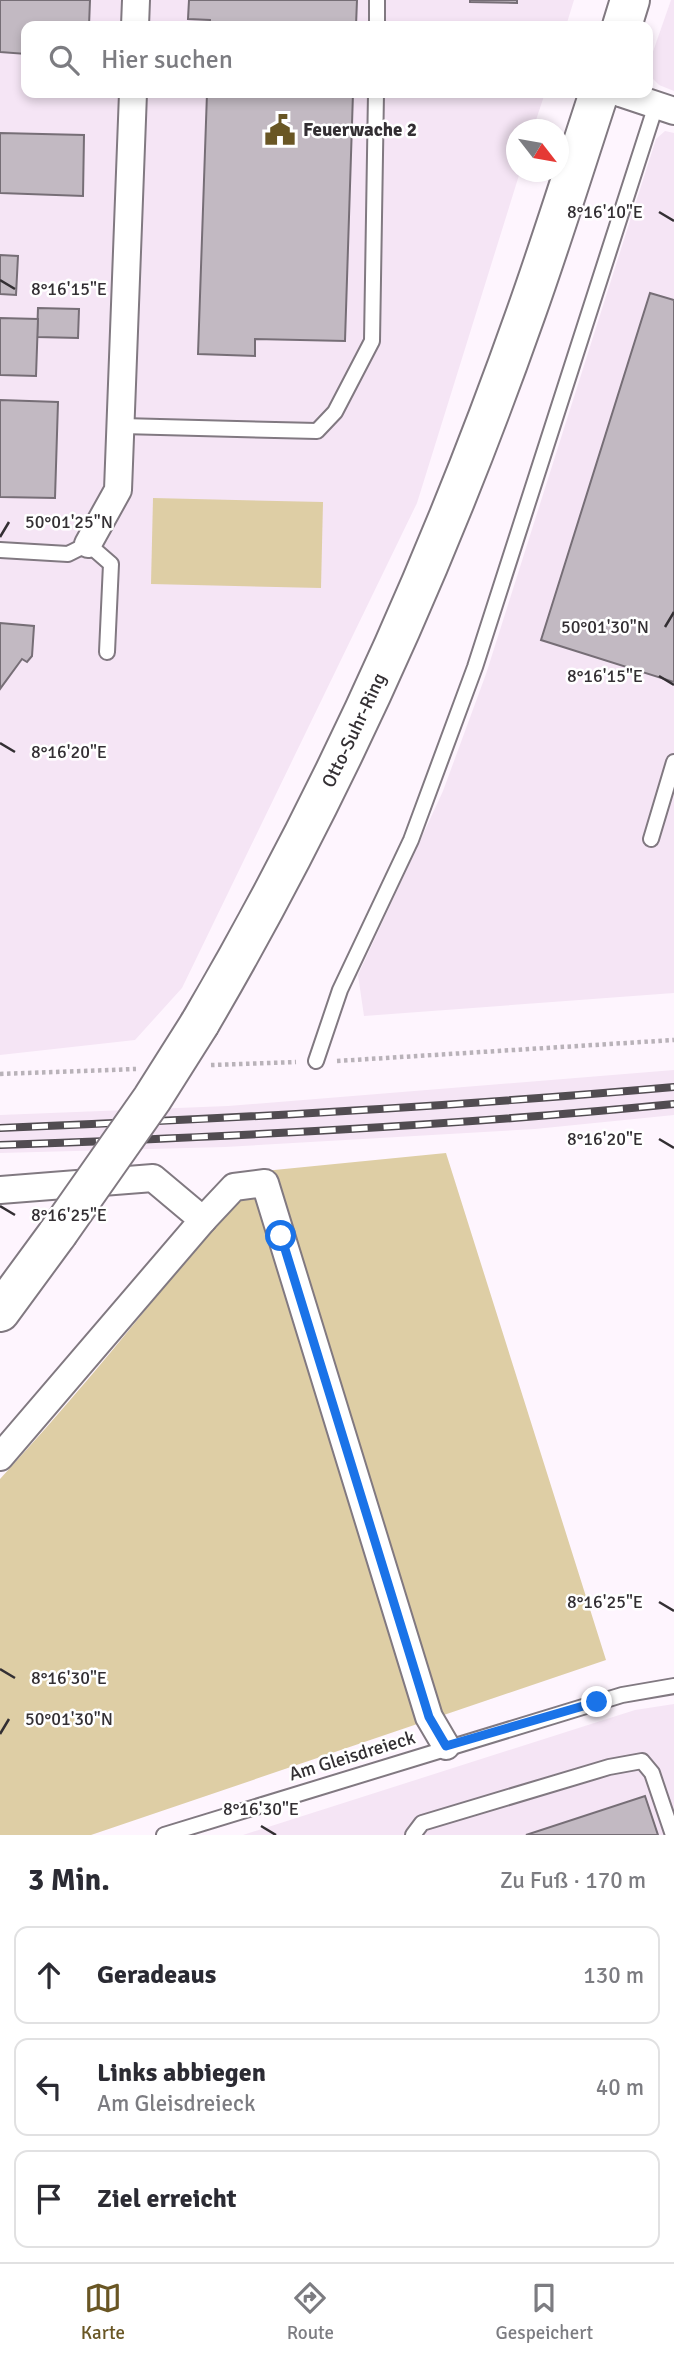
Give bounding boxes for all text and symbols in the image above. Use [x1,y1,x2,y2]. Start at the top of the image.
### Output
search box [21,21,653,98]
icon: search [45,41,83,79]
text: Hier suchen [101,44,233,76]
public building icon: Feuerwache 2 [263,113,297,147]
place label: Feuerwache 2 [303,118,417,142]
north arrow [506,119,569,182]
text: 8°16'10"E [567,201,643,223]
text: 8°16'15"E [31,278,107,300]
text: 50°01'25"N [25,511,113,533]
text: 50°01'30"N [561,616,649,638]
text: 8°16'15"E [567,665,643,687]
street label: Otto-Suhr-Ring [317,669,392,792]
text: 8°16'20"E [31,741,107,763]
text: 8°16'20"E [567,1128,643,1150]
text: 8°16'25"E [31,1204,107,1226]
route start [265,1220,296,1251]
text: 8°16'25"E [567,1591,643,1613]
text: 8°16'30"E [31,1667,107,1689]
route end [581,1686,612,1717]
text: 50°01'30"N [25,1708,113,1730]
street label: Am Gleisdreieck [286,1725,419,1787]
text: 8°16'30"E [223,1798,299,1820]
text: 3 Min. [28,1862,110,1899]
text: Zu Fuß · 170 m [500,1866,646,1895]
icon: ahead [30,1956,68,1994]
text: Geradeaus [97,1959,216,1991]
text: 130 m [583,1961,644,1990]
text: Links abbiegen [97,2057,266,2089]
icon: left [30,2068,68,2106]
text: 40 m [596,2073,644,2102]
text: Am Gleisdreieck [97,2089,255,2118]
icon: arrive [30,2180,68,2218]
text: Ziel erreicht [97,2183,237,2215]
tab: Karte [81,2279,125,2345]
tab: Route [287,2279,334,2345]
tab: Gespeichert [496,2279,593,2345]

